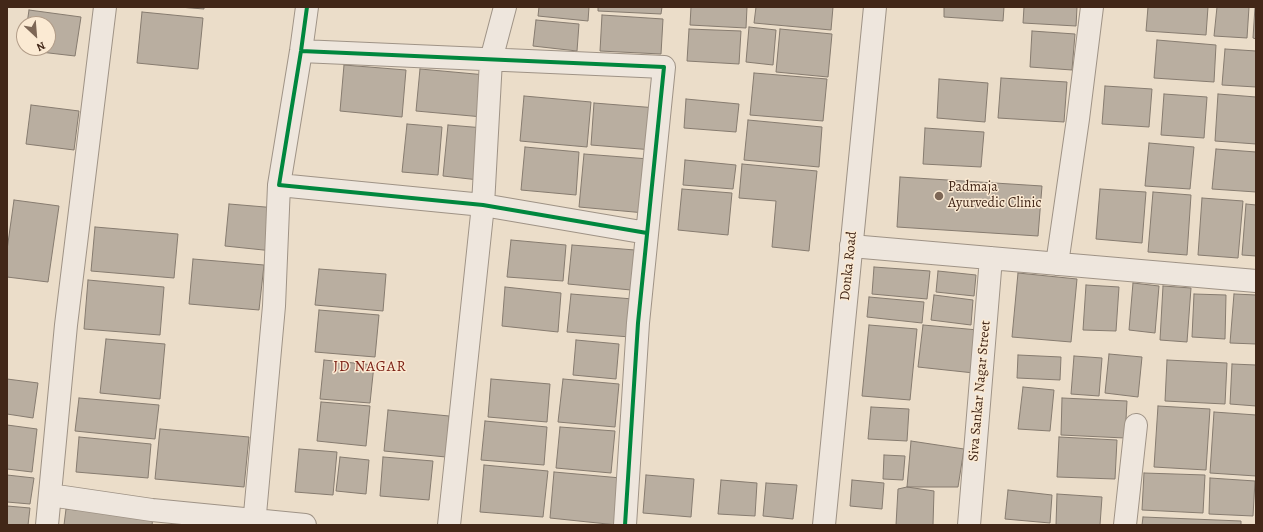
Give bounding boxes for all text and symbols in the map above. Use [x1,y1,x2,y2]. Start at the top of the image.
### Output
north arrow [16,16,56,56]
text: N [34,38,48,55]
place label: Padmaja Ayurvedic Clinic [948,180,1041,212]
marker: Padmaja Ayurvedic Clinic [933,190,945,202]
street label: Donka Road [837,231,861,301]
street label: Siva Sankar Nagar Street [965,320,995,462]
district label: JD NAGAR [333,358,407,376]

